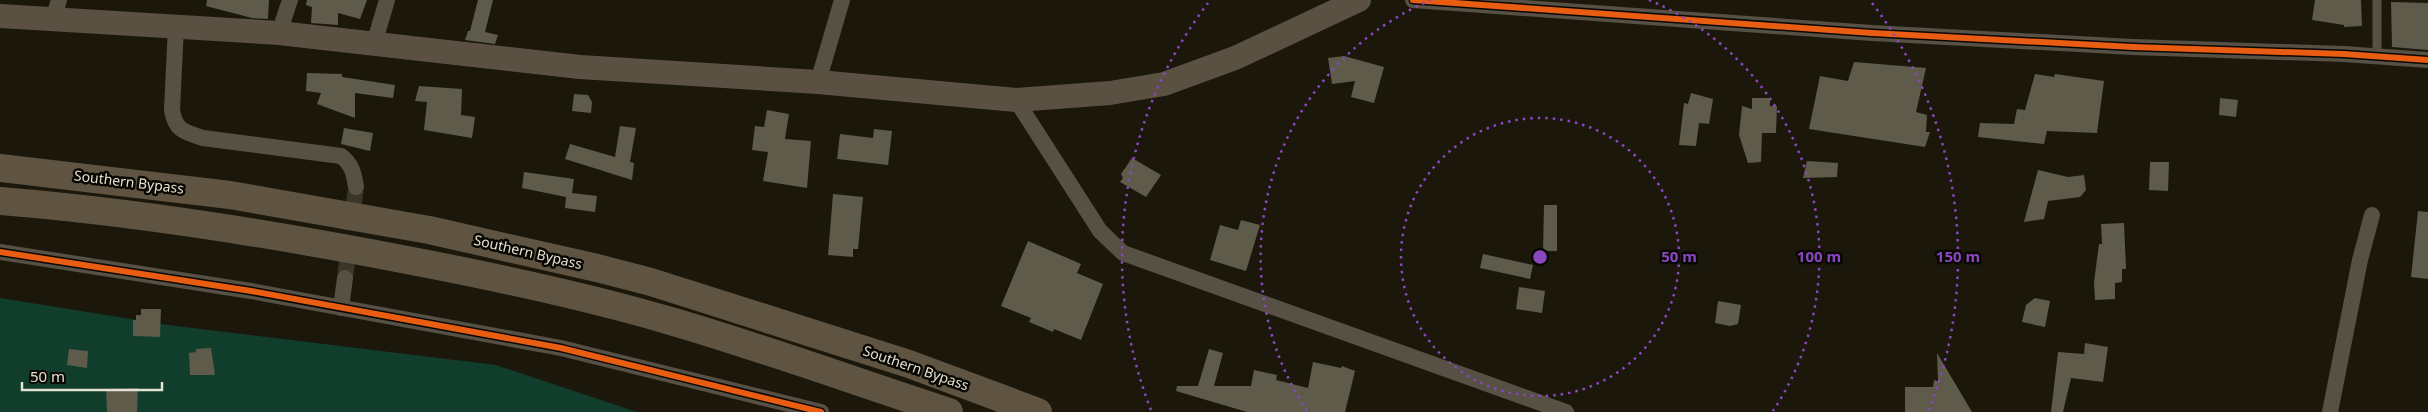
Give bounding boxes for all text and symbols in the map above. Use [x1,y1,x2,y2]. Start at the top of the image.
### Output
street label: Southern Bypass [73,165,185,198]
street label: Southern Bypass [472,230,584,273]
text: 50 m [1661,246,1697,266]
text: 100 m [1797,246,1841,266]
text: 150 m [1936,246,1980,266]
centre of rings [1531,248,1549,266]
street label: Southern Bypass [861,341,972,395]
scale bar [22,360,162,392]
text: 50 m [30,366,65,386]

